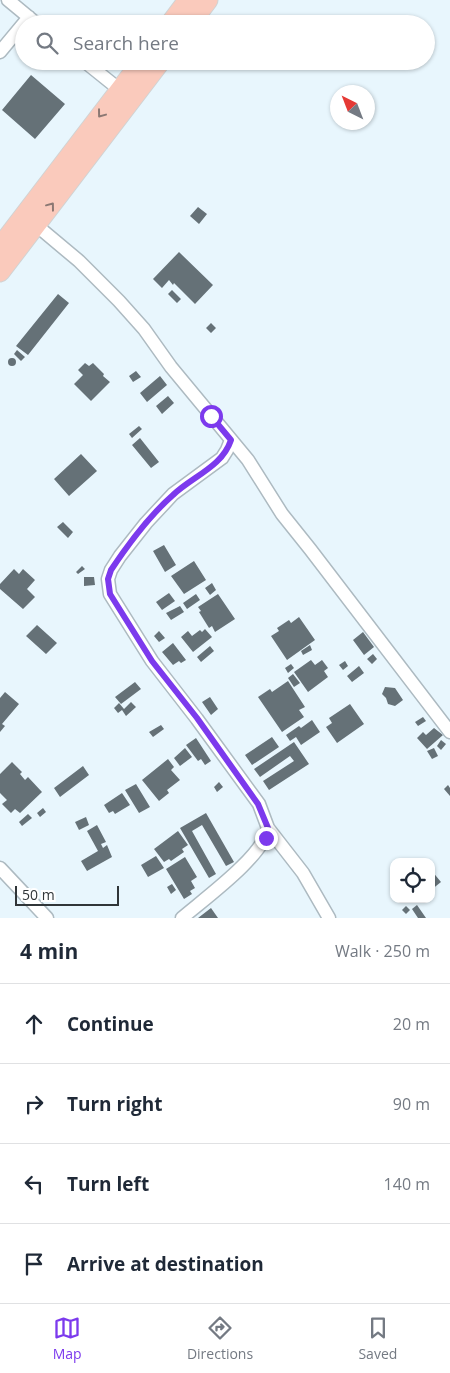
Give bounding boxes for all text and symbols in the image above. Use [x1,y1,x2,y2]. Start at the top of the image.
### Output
search box [15,15,435,70]
icon: search [33,29,61,57]
text: Search here [73,30,179,56]
north arrow [330,85,375,130]
one-way arrow [99,108,107,117]
one-way arrow [45,202,54,212]
route start [200,405,223,428]
route end [255,827,278,850]
map controls [390,858,435,903]
button: locate [390,858,435,903]
scale bar [15,883,119,906]
text: 50 m [22,885,55,904]
text: 4 min [20,937,78,965]
text: Walk · 250 m [335,940,430,962]
icon: ahead [20,1010,48,1038]
text: Continue [67,1011,154,1037]
text: 20 m [393,1013,430,1035]
icon: right [20,1090,48,1118]
text: Turn right [67,1091,162,1117]
text: 90 m [393,1093,430,1115]
icon: left [20,1170,48,1198]
text: Turn left [67,1171,149,1197]
text: 140 m [384,1173,430,1195]
icon: arrive [20,1250,48,1278]
text: Arrive at destination [67,1251,264,1277]
tab: Map [53,1314,82,1363]
tab: Directions [187,1314,253,1363]
tab: Saved [358,1314,397,1363]

